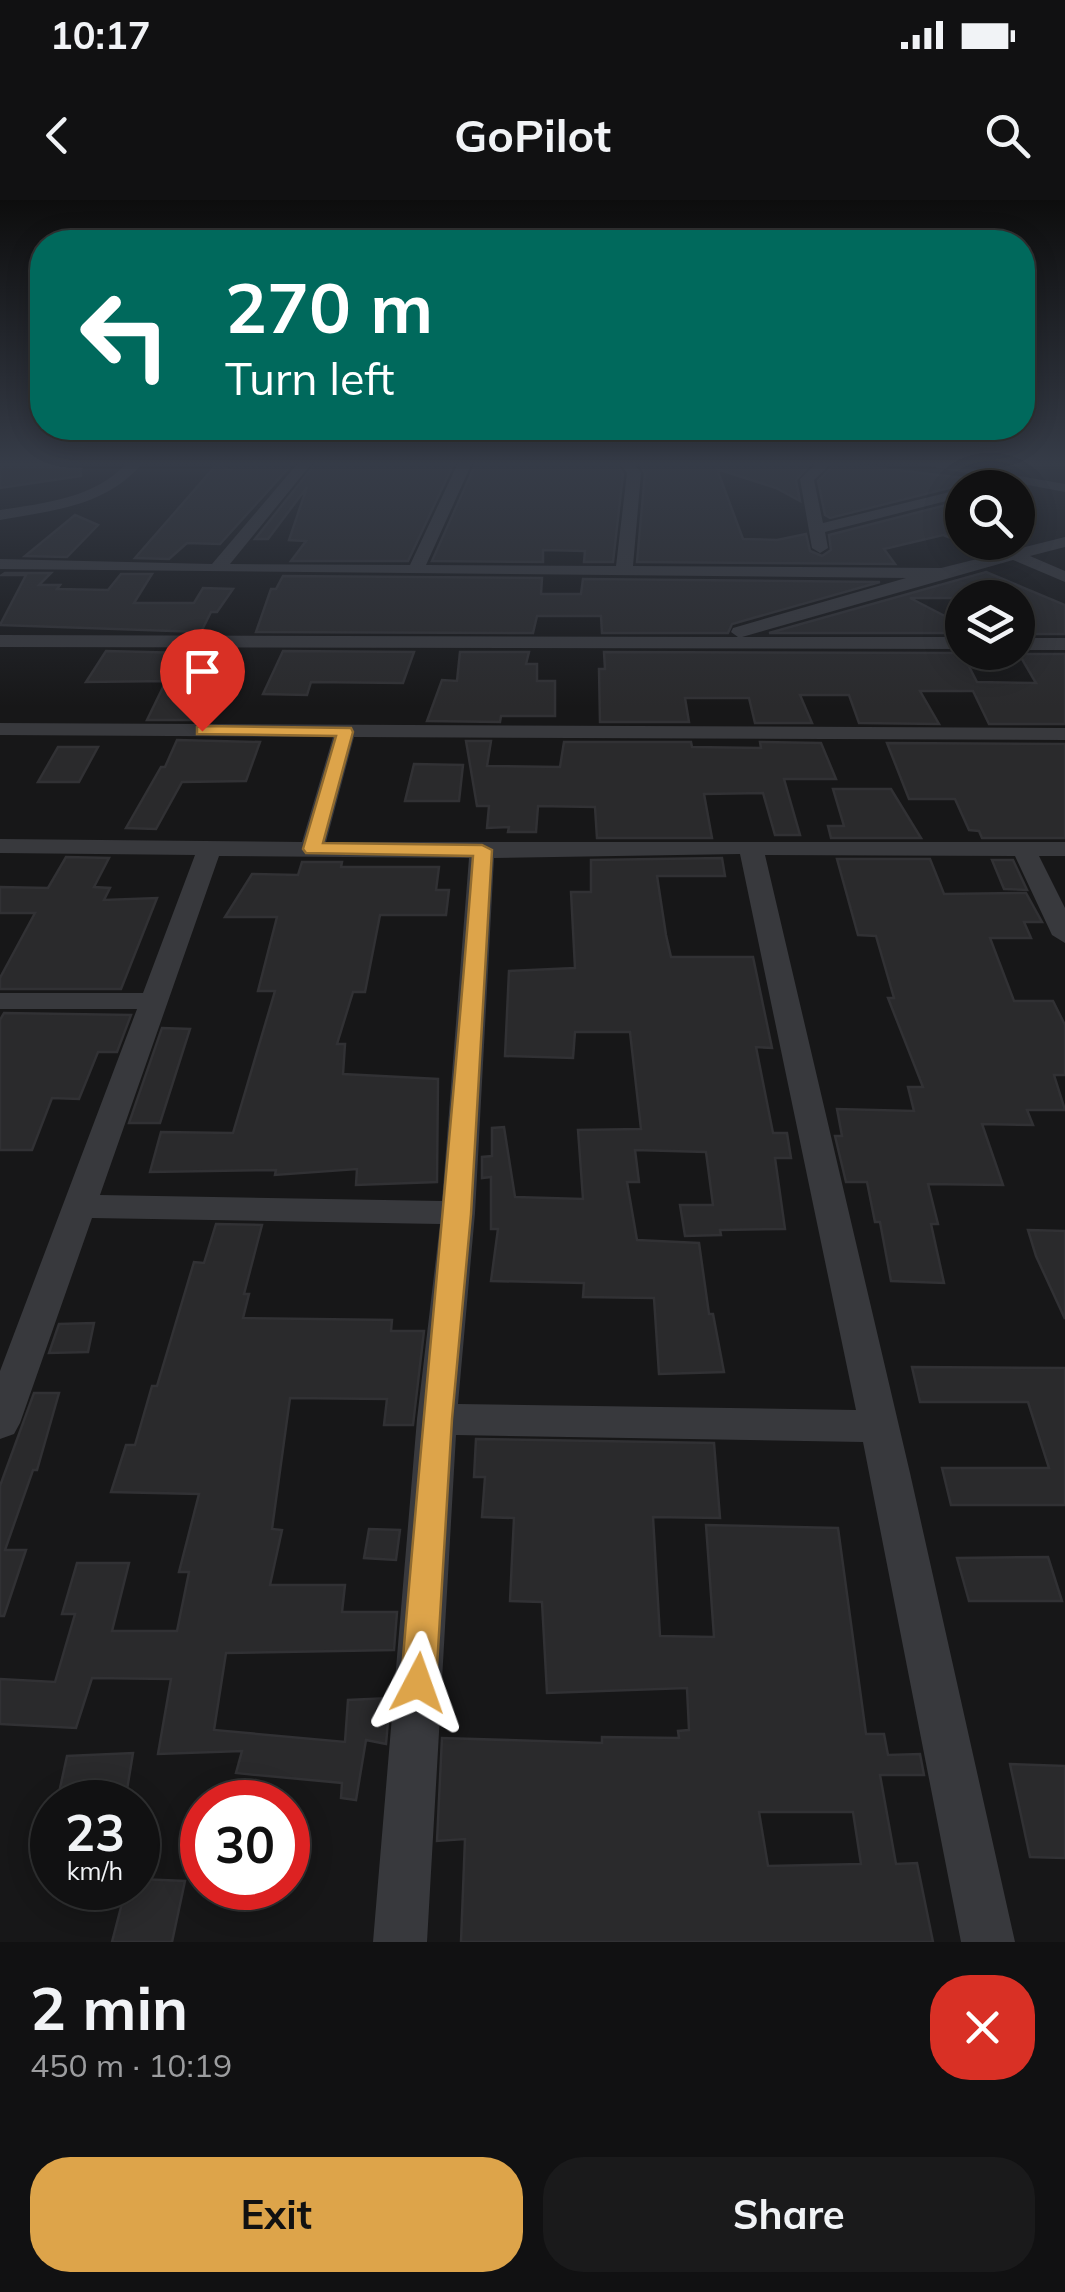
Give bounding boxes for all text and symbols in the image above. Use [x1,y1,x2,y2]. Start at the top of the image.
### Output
text: 10:17 [50,11,151,59]
text: GoPilot [454,107,611,163]
icon: back [30,108,85,163]
icon: search [980,108,1035,163]
text: 270 m [225,263,433,351]
icon: left [60,270,190,400]
text: Turn left [225,350,394,406]
map controls [945,470,1035,670]
button: search [945,470,1035,560]
button: layers [945,580,1035,670]
pin [160,629,245,732]
icon: arrive [175,644,230,699]
position arrow [366,1631,470,1735]
speed limit sign: 30 [180,1780,310,1910]
text: 23 [65,1801,125,1864]
text: km/h [67,1855,123,1886]
text: 2 min [30,1970,188,2045]
button: close [930,1975,1035,2080]
text: 450 m · 10:19 [30,2045,232,2085]
button: Exit [30,2157,523,2272]
button: Share [543,2157,1035,2272]

